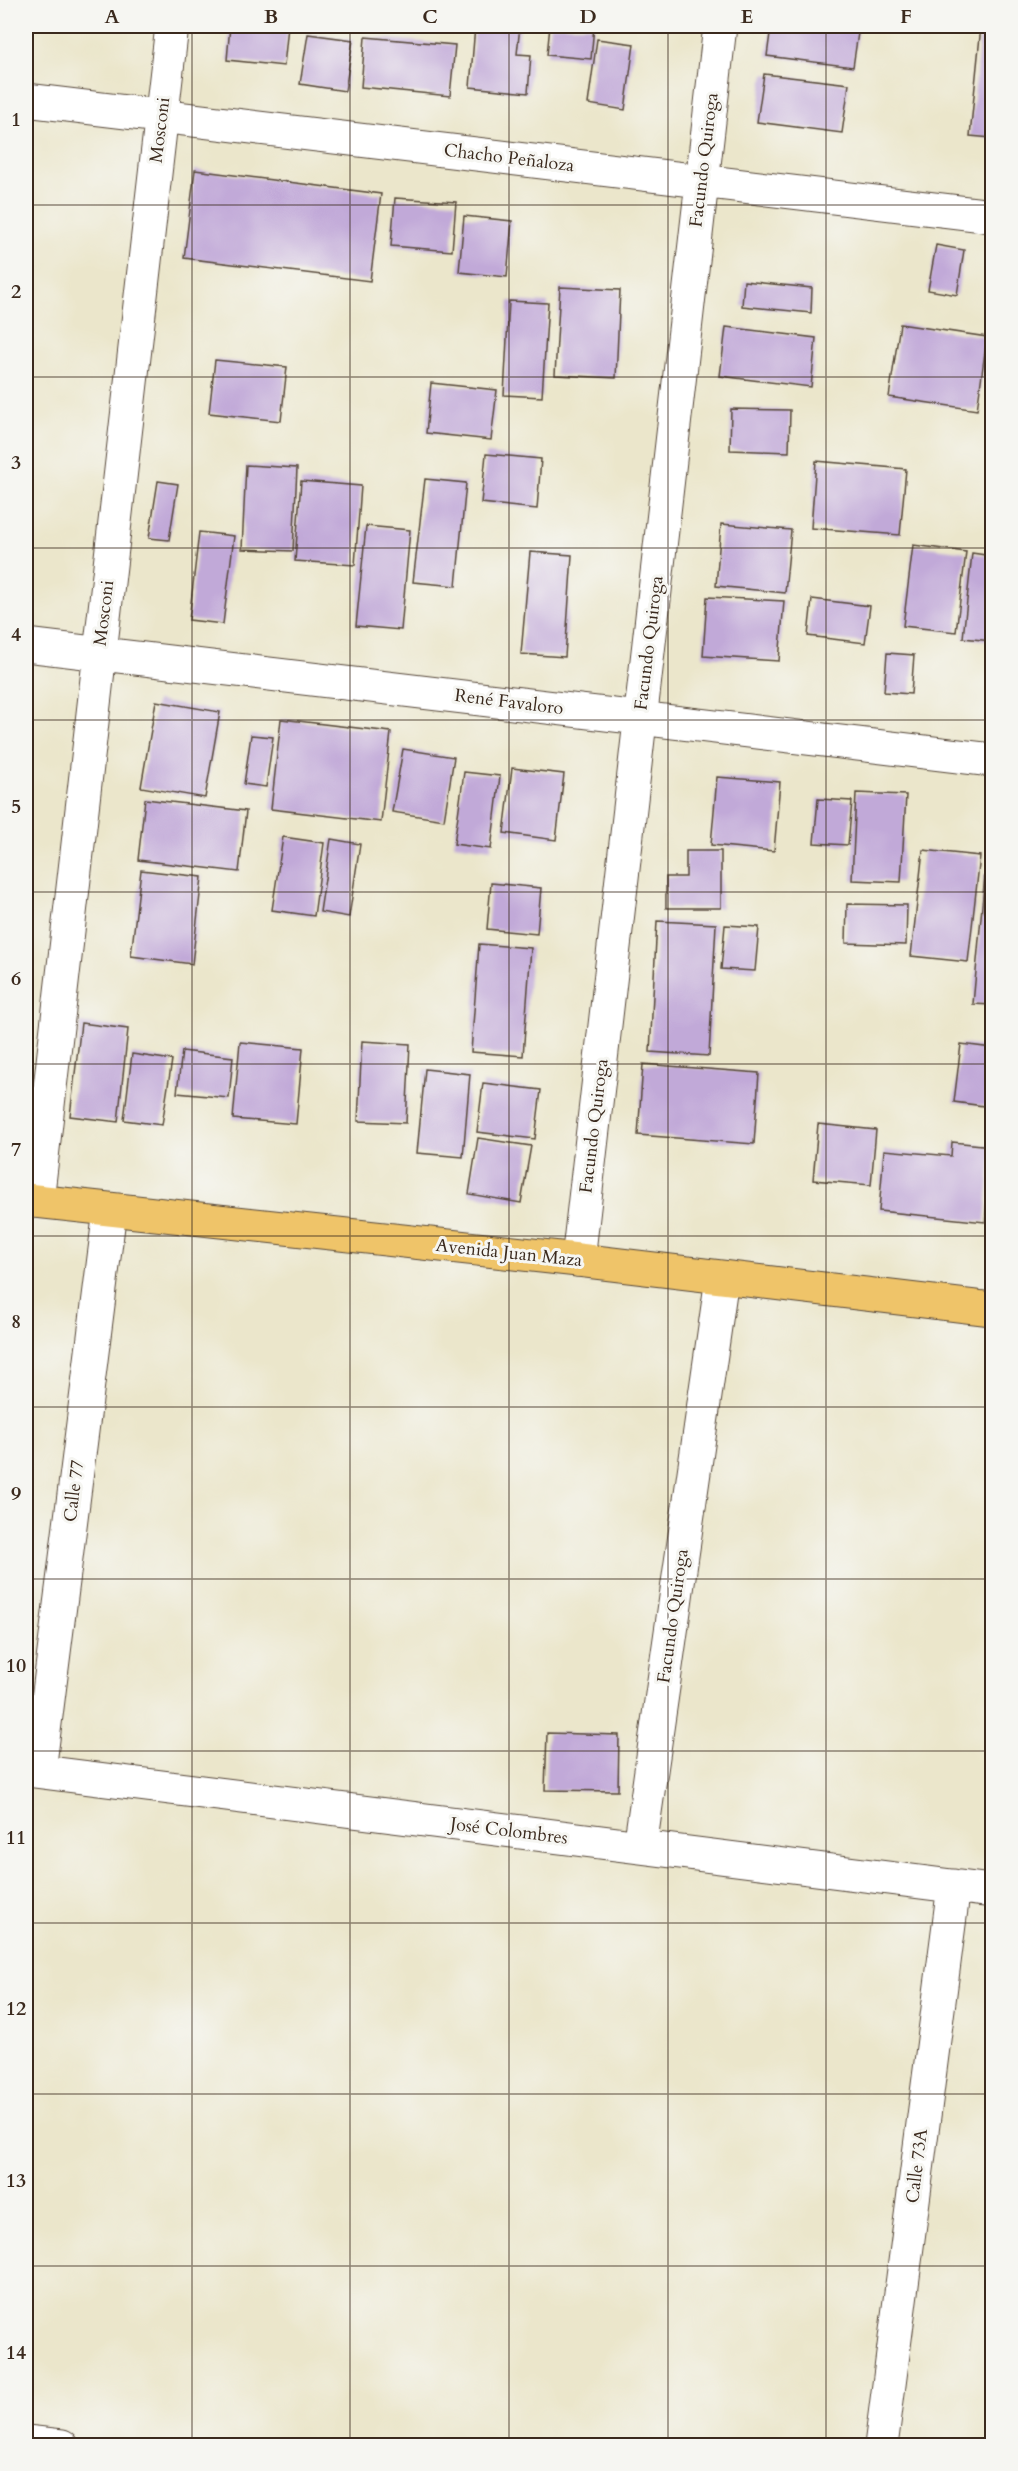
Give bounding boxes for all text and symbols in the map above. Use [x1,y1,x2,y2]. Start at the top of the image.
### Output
text: A [104,3,120,30]
text: B [264,3,278,30]
text: C [422,3,438,30]
text: D [579,3,597,30]
text: E [741,3,753,30]
text: F [900,3,912,30]
street label: Facundo Quiroga [683,91,725,229]
street label: Mosconi [144,96,176,164]
text: 1 [11,106,21,133]
street label: Chacho Peñaloza [442,138,576,178]
text: 2 [11,278,21,305]
text: 3 [11,449,21,476]
street label: Facundo Quiroga [628,574,670,712]
street label: Mosconi [88,579,120,647]
text: 4 [11,621,21,648]
street label: René Favaloro [453,683,565,721]
text: 5 [11,793,21,820]
text: 6 [11,965,21,992]
street label: Facundo Quiroga [573,1057,615,1195]
text: 7 [11,1136,21,1163]
street label: Avenida Juan Maza [435,1233,584,1273]
text: 8 [11,1308,21,1335]
street label: Calle 77 [58,1459,90,1523]
text: 9 [11,1480,21,1507]
street label: Facundo Quiroga [651,1547,695,1685]
text: 10 [6,1652,26,1679]
street label: José Colombres [446,1811,569,1851]
text: 11 [6,1824,26,1851]
text: 12 [6,1995,26,2022]
street label: Calle 73A [900,2127,934,2205]
text: 13 [6,2167,26,2194]
text: 14 [6,2339,26,2366]

